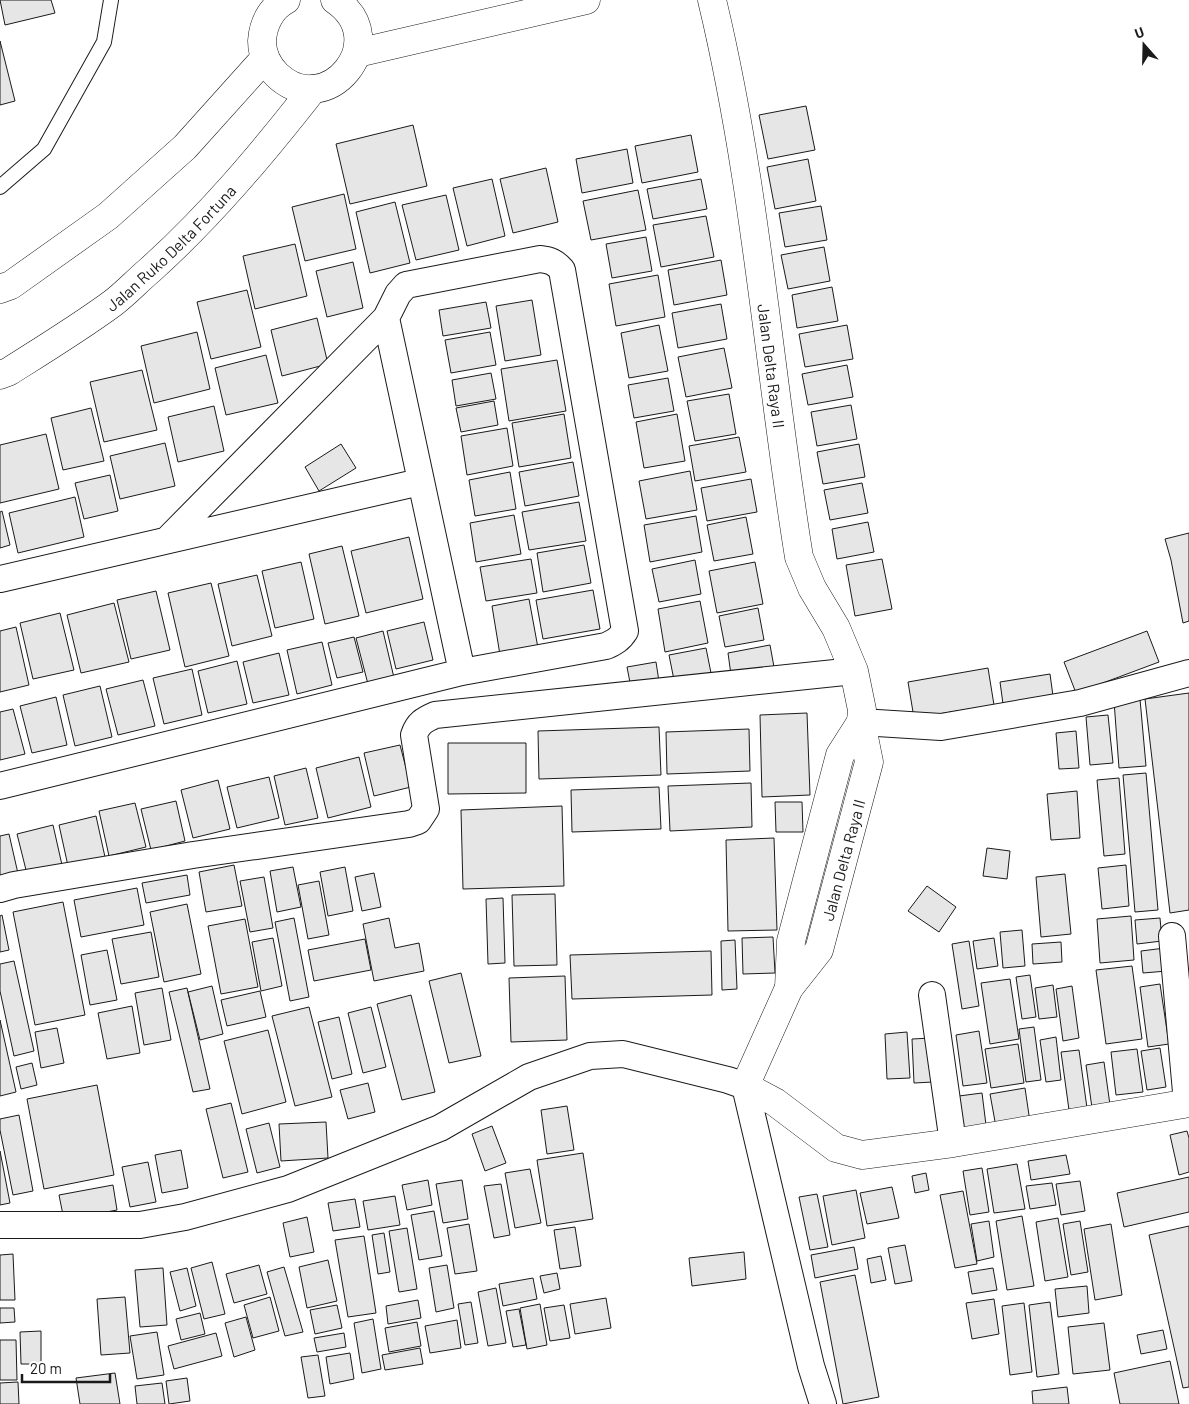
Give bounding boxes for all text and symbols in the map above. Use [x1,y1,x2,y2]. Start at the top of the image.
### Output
north arrow [1119,20,1169,70]
text: U [1132,23,1147,42]
street label: Jalan Ruko Delta Fortuna [102,181,239,315]
street label: Jalan Delta Raya II [755,303,790,429]
street label: Jalan Delta Raya II [818,797,868,923]
scale bar [22,1352,110,1384]
text: 20 m [30,1359,62,1377]

